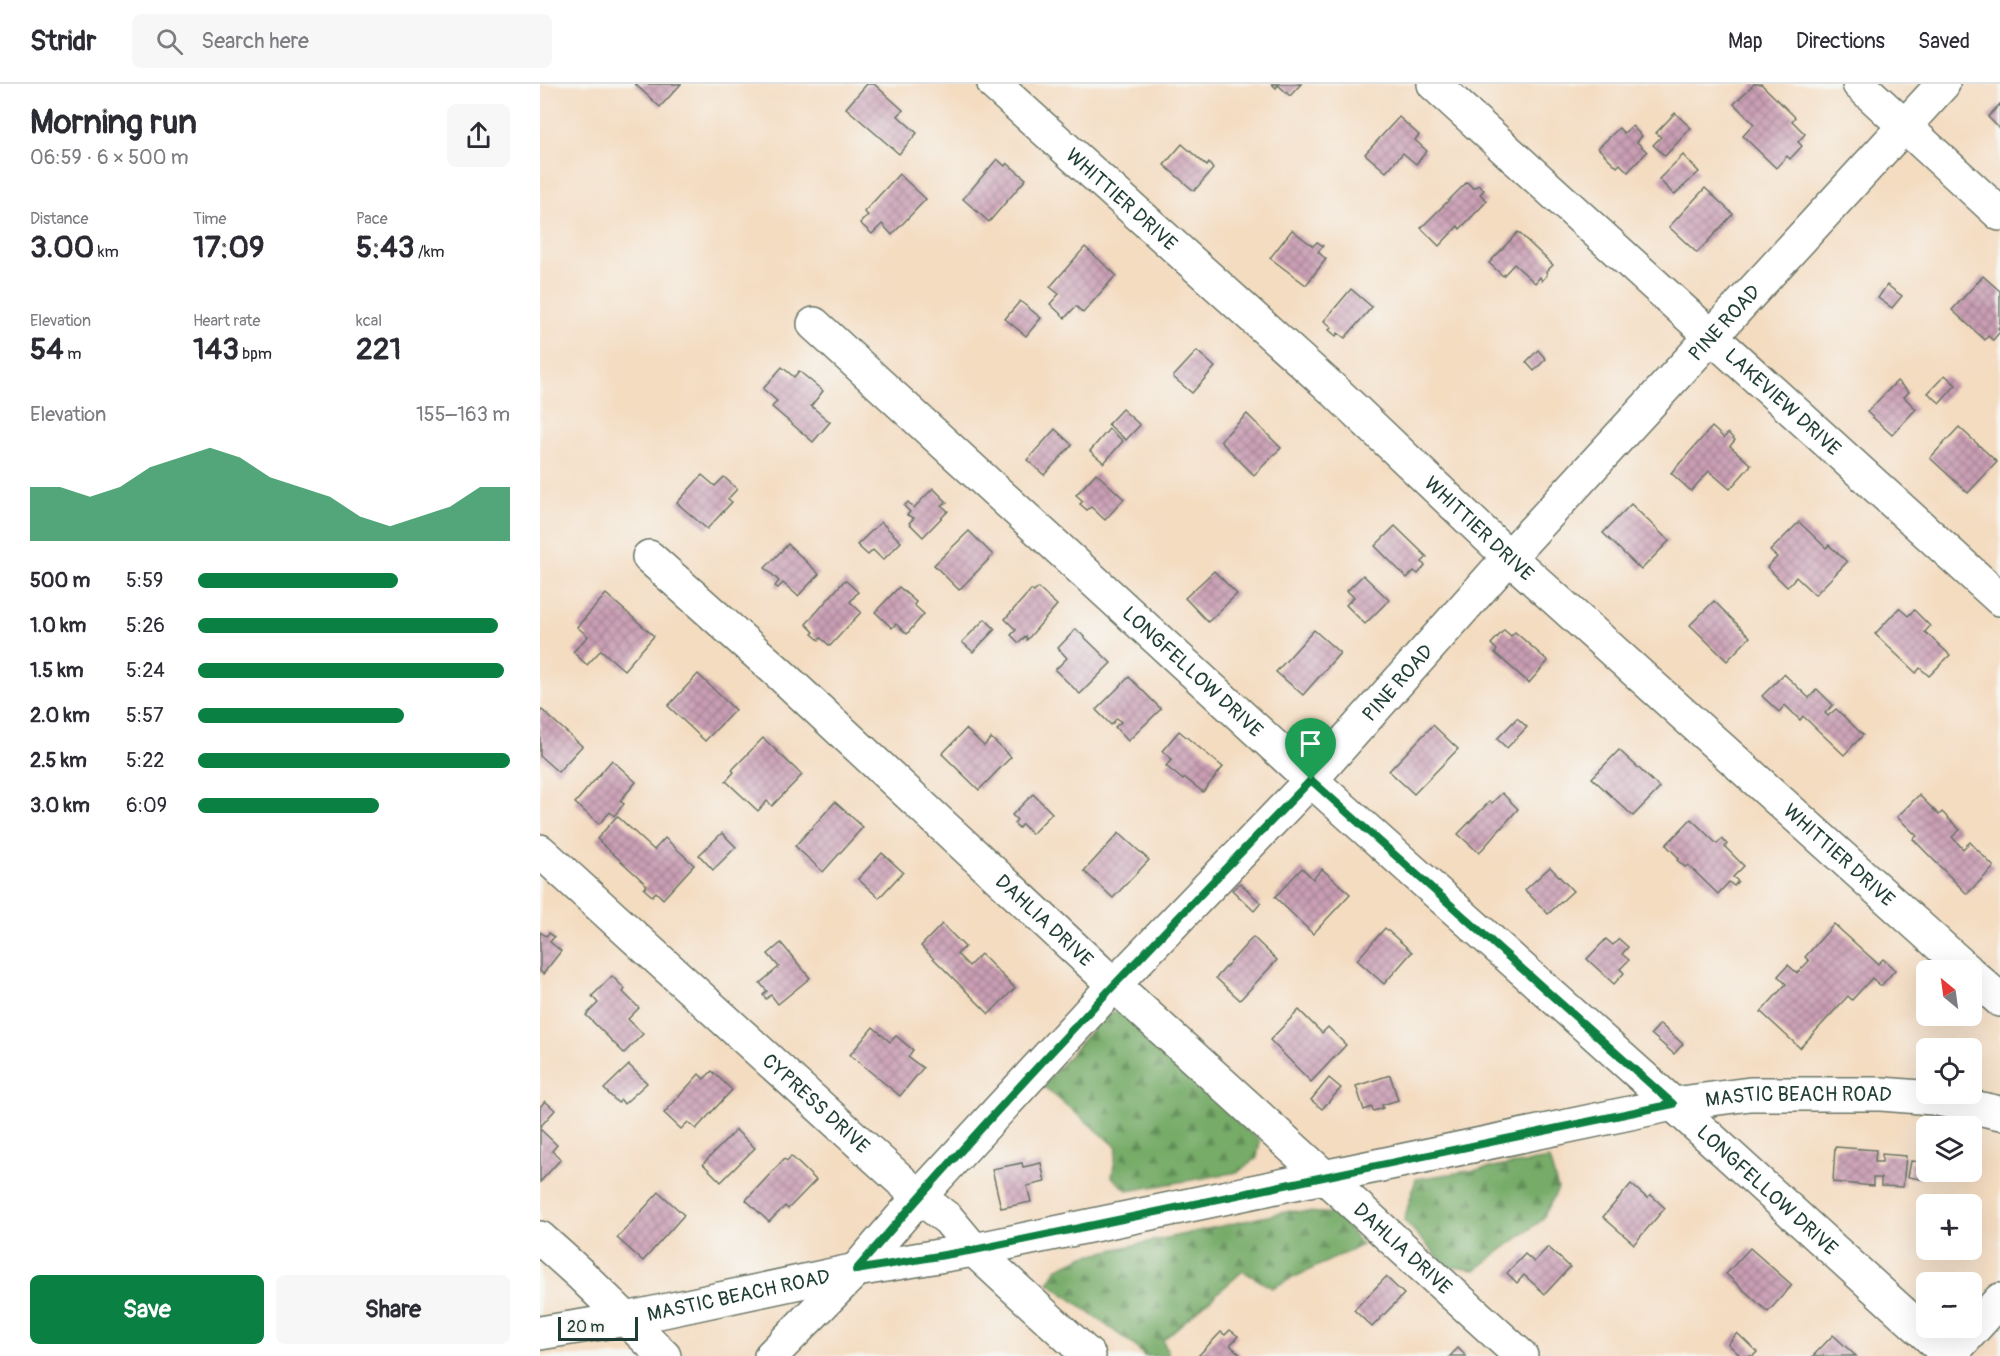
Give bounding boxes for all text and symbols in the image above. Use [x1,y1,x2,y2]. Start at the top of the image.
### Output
search box [132,14,552,68]
text: Stridr [30,24,96,59]
icon: search [153,25,186,58]
text: Search here [201,27,309,55]
text: Map [1728,28,1763,55]
text: Directions [1796,28,1885,55]
text: Saved [1918,28,1970,55]
text: Morning run [30,102,197,143]
button: share [447,104,510,167]
street label: WHITTIER DRIVE [1060,143,1182,256]
text: 06:59 · 6 × 500 m [30,145,189,170]
text: Distance [30,209,89,229]
text: Time [193,209,226,229]
text: Pace [356,209,388,229]
text: 3.00 [30,229,94,266]
text: 17:09 [193,229,265,266]
text: 5:43 [356,229,414,266]
text: km [94,242,119,262]
text: /km [414,242,445,262]
street label: PINE ROAD [1683,280,1766,366]
text: Elevation [30,311,91,331]
text: Heart rate [193,311,260,331]
text: kcal [356,311,382,331]
text: 54 [30,331,64,368]
text: 143 [193,331,239,368]
text: 221 [356,331,401,368]
street label: LAKEVIEW DRIVE [1719,343,1846,461]
text: m [64,344,81,364]
text: bpm [239,344,272,364]
text: Elevation [30,402,106,427]
text: 155–163 m [416,402,510,427]
street label: WHITTIER DRIVE [1419,471,1539,586]
text: 500 m [30,568,90,593]
text: 5:59 [126,568,163,593]
street label: LONGFELLOW DRIVE [1117,601,1268,743]
text: 1.0 km [30,613,86,638]
text: 5:26 [126,613,165,638]
street label: PINE ROAD [1357,639,1439,727]
text: 1.5 km [30,658,83,683]
text: 5:24 [126,658,165,683]
text: 2.0 km [30,703,90,728]
text: 5:57 [126,703,164,728]
pin [1285,718,1336,780]
icon: arrive [1294,727,1327,760]
text: 2.5 km [30,748,87,773]
text: 5:22 [126,748,165,773]
text: 3.0 km [30,793,90,818]
text: 6:09 [126,793,167,818]
street label: WHITTIER DRIVE [1778,798,1900,912]
street label: DAHLIA DRIVE [990,869,1098,972]
north arrow [1916,960,1982,1026]
map controls [1916,960,1982,1338]
button: locate [1916,1038,1982,1104]
street label: CYPRESS DRIVE [757,1048,875,1159]
street label: MASTIC BEACH ROAD [1704,1081,1892,1113]
button: layers [1916,1116,1982,1182]
street label: LONGFELLOW DRIVE [1691,1120,1843,1261]
button: + [1916,1194,1982,1260]
street label: DAHLIA DRIVE [1348,1198,1457,1300]
street label: MASTIC BEACH ROAD [645,1264,832,1327]
button: − [1916,1272,1982,1338]
button: Save [30,1275,264,1344]
button: Share [276,1275,510,1344]
scale bar [558,1314,638,1342]
text: 20 m [567,1317,605,1337]

